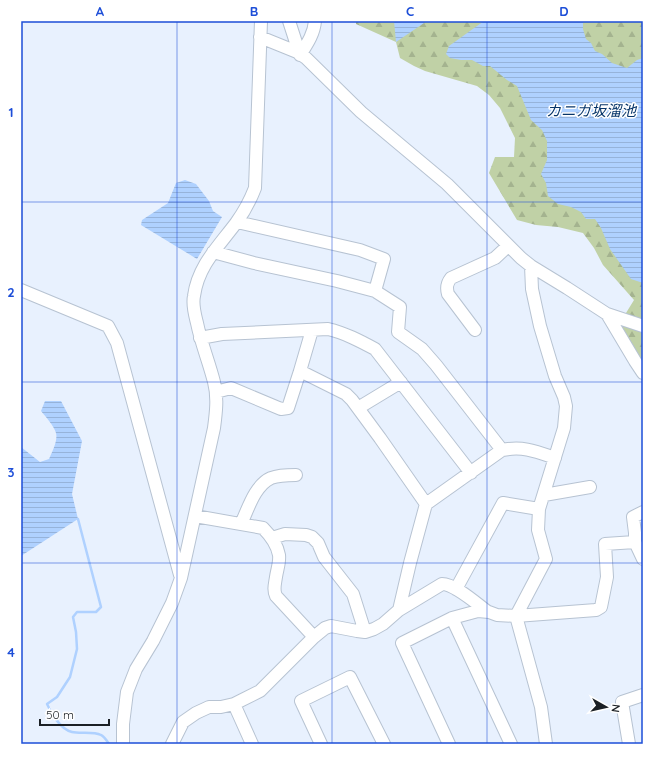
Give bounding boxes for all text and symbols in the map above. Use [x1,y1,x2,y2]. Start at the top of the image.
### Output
text: A [96,3,105,19]
text: B [250,3,258,19]
text: C [406,3,414,19]
text: D [559,3,569,19]
water label: カニガ坂溜池 [546,101,638,120]
text: 1 [8,104,14,120]
text: 2 [7,284,15,300]
text: 3 [8,464,15,480]
text: 4 [7,644,15,660]
north arrow [586,687,626,727]
scale bar [40,701,109,727]
text: N [608,703,623,713]
text: 50 m [46,707,74,722]

